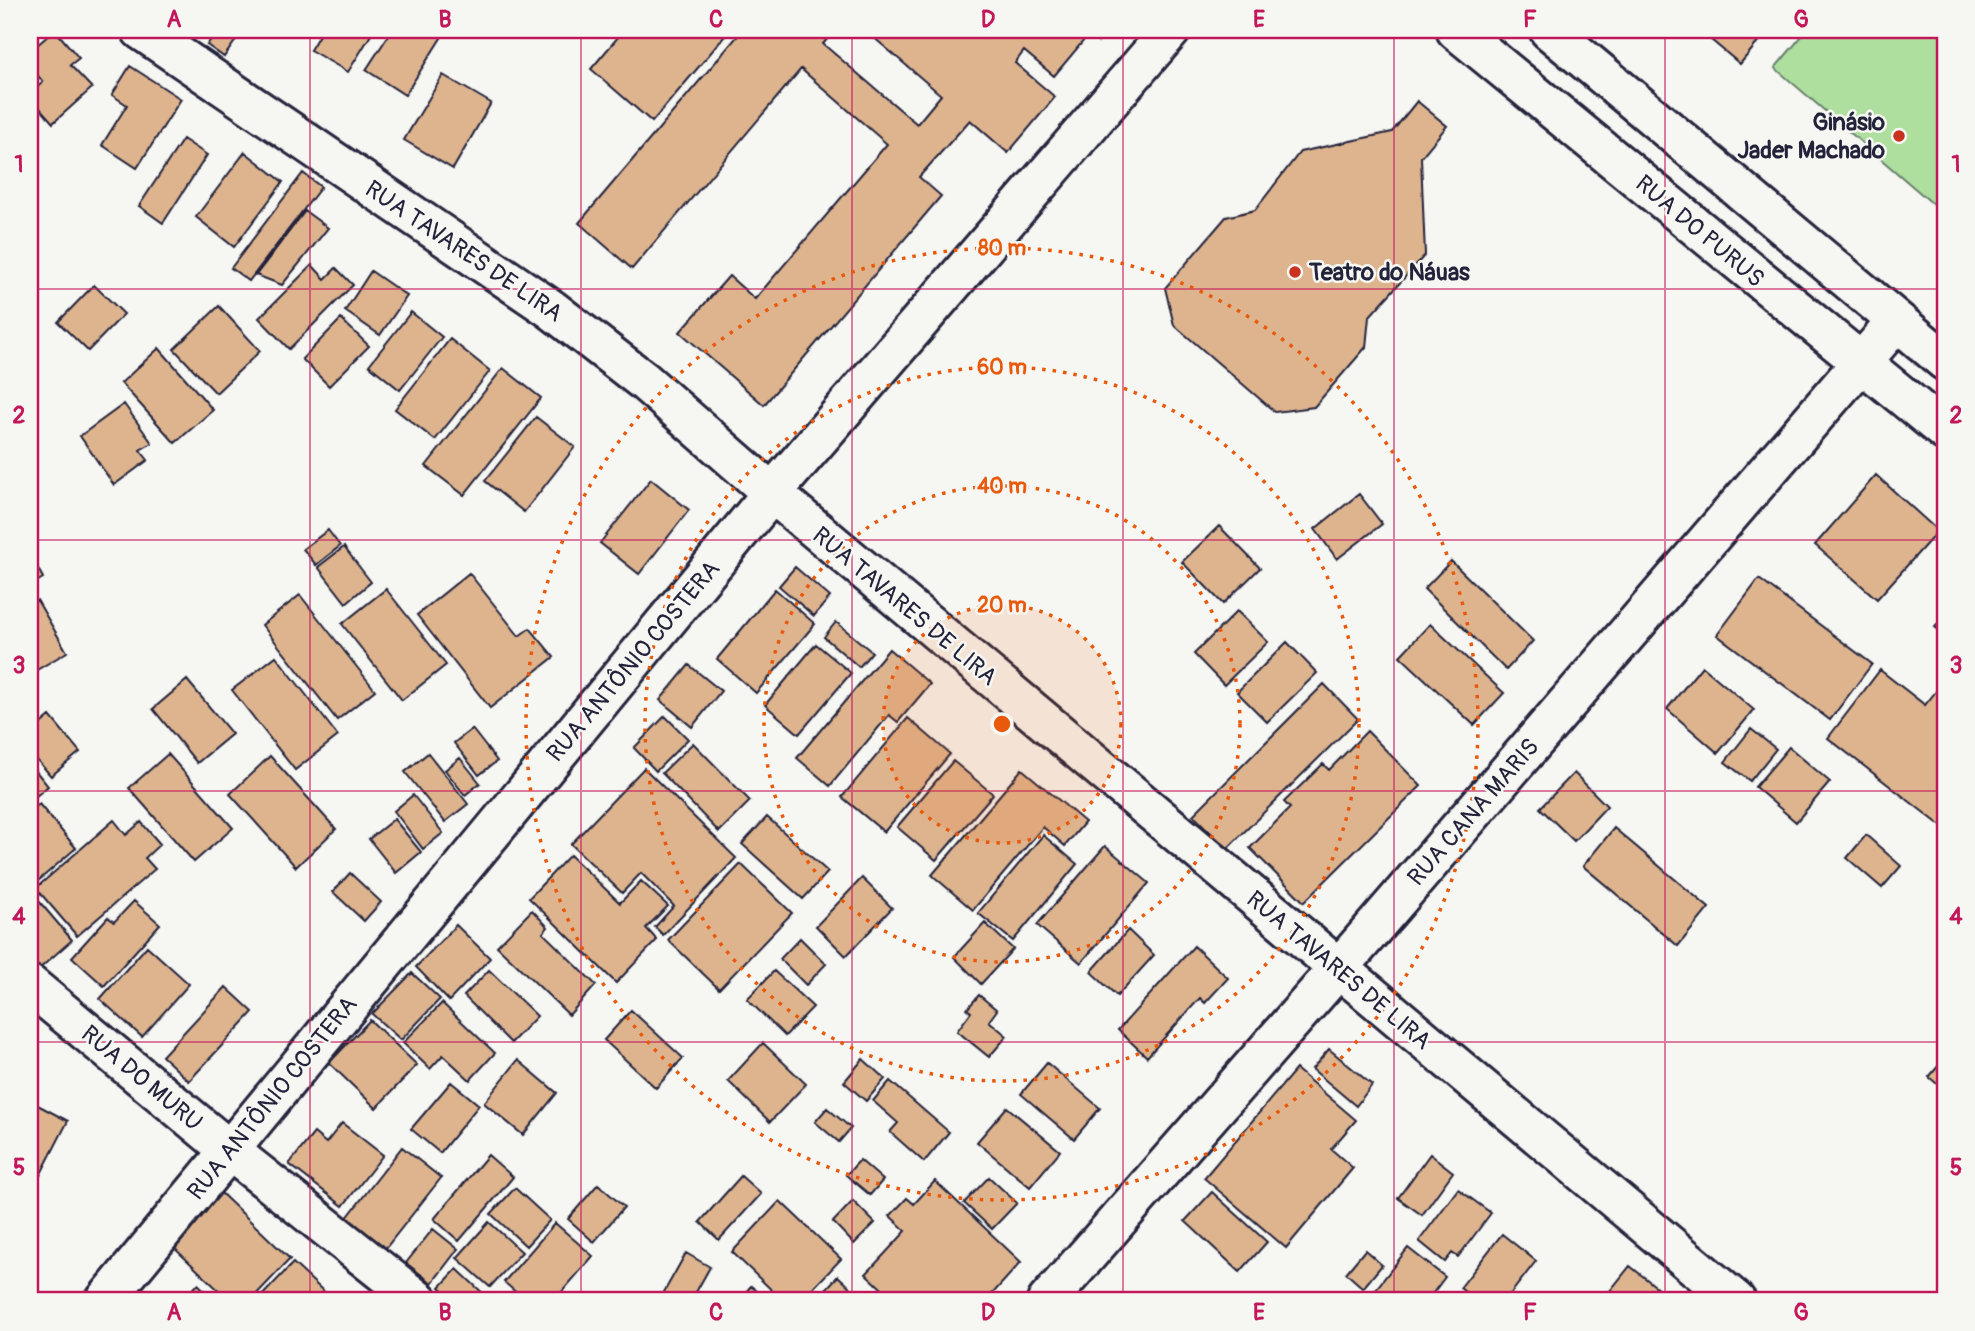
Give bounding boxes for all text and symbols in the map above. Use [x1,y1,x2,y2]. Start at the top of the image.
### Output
text: A [167,5,182,34]
text: B [438,5,452,34]
text: C [709,5,723,34]
text: D [981,5,995,34]
text: E [1253,5,1265,34]
text: F [1523,5,1537,34]
text: G [1793,5,1809,34]
place label: Ginásio Jader Machado [1738,108,1885,165]
marker: Ginásio Jader Machado [1891,128,1907,144]
text: 1 [15,150,24,179]
text: 1 [1952,150,1961,179]
street label: RUA DO PURUS [1629,169,1770,294]
street label: RUA TAVARES DE LIRA [360,175,568,328]
text: 80 m [978,235,1026,262]
place label: Teatro do Náuas [1308,258,1470,287]
marker: Teatro do Náuas [1287,264,1303,280]
text: 60 m [977,354,1027,381]
text: 2 [13,401,26,430]
text: 2 [1950,401,1963,430]
text: 40 m [977,473,1027,500]
street label: RUA TAVARES DE LIRA [807,521,1003,692]
street label: RUA ANTÔNIO COSTERA [541,555,726,768]
text: 20 m [977,592,1027,619]
text: 3 [13,651,25,680]
text: 3 [1950,651,1962,680]
centre of rings [990,712,1014,736]
street label: RUA CANA MARIS [1402,733,1545,892]
street label: RUA TAVARES DE LIRA [1241,885,1437,1056]
text: 4 [12,902,26,931]
text: 4 [1949,902,1963,931]
street label: RUA ANTÔNIO COSTERA [181,991,363,1206]
street label: RUA DO MURU [75,1019,208,1137]
text: 5 [13,1153,25,1182]
text: 5 [1950,1153,1962,1182]
text: A [167,1298,182,1327]
text: B [438,1298,452,1327]
text: C [709,1298,723,1327]
text: D [981,1298,995,1327]
text: E [1253,1298,1265,1327]
text: F [1523,1298,1537,1327]
text: G [1793,1298,1809,1327]

